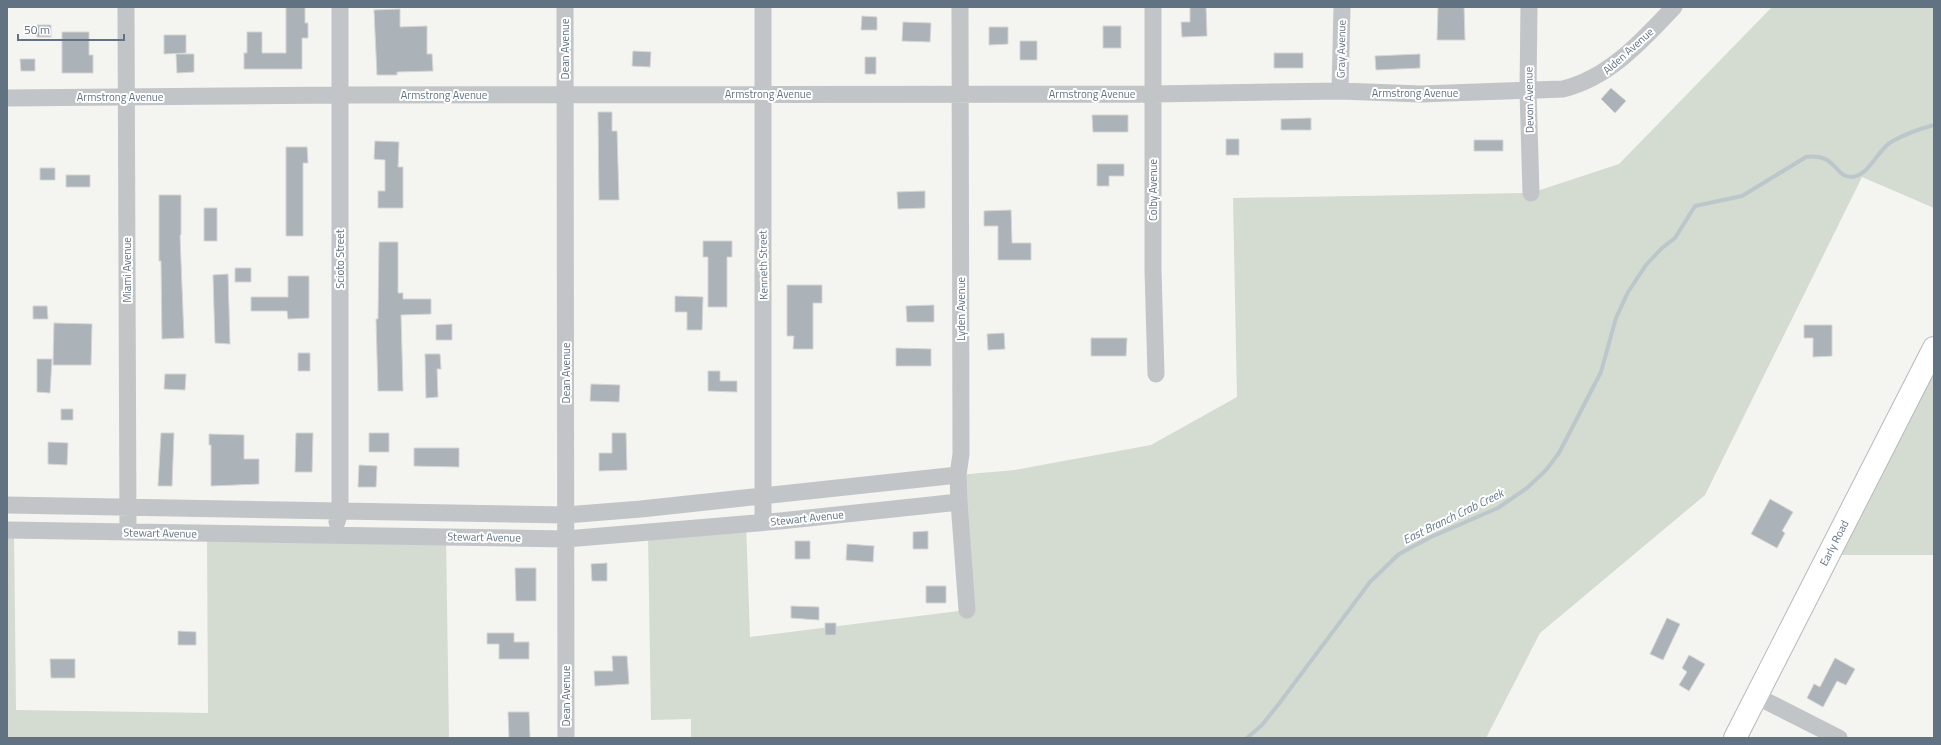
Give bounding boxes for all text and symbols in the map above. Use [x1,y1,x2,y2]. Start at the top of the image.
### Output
scale bar [18,16,124,42]
street label: Dean Avenue [557,18,573,79]
street label: Gray Avenue [1332,19,1350,78]
text: 50 m [24,20,50,39]
street label: Alden Avenue [1599,24,1657,78]
street label: Devon Avenue [1520,66,1538,133]
street label: Armstrong Avenue [1372,85,1459,101]
street label: Armstrong Avenue [725,86,812,102]
street label: Armstrong Avenue [1049,86,1136,102]
street label: Armstrong Avenue [401,87,488,103]
street label: Armstrong Avenue [77,89,164,105]
street label: Colby Avenue [1145,159,1161,221]
street label: Scioto Street [332,229,348,289]
street label: Kenneth Street [754,230,772,300]
street label: Miami Avenue [119,237,135,303]
street label: Lyden Avenue [953,277,969,341]
street label: Dean Avenue [558,342,574,403]
water label: East Branch Crab Creek [1399,483,1508,549]
street label: Stewart Avenue [770,506,845,530]
street label: Early Road [1816,517,1852,569]
street label: Stewart Avenue [123,524,197,542]
street label: Stewart Avenue [447,528,521,546]
street label: Dean Avenue [558,665,574,726]

